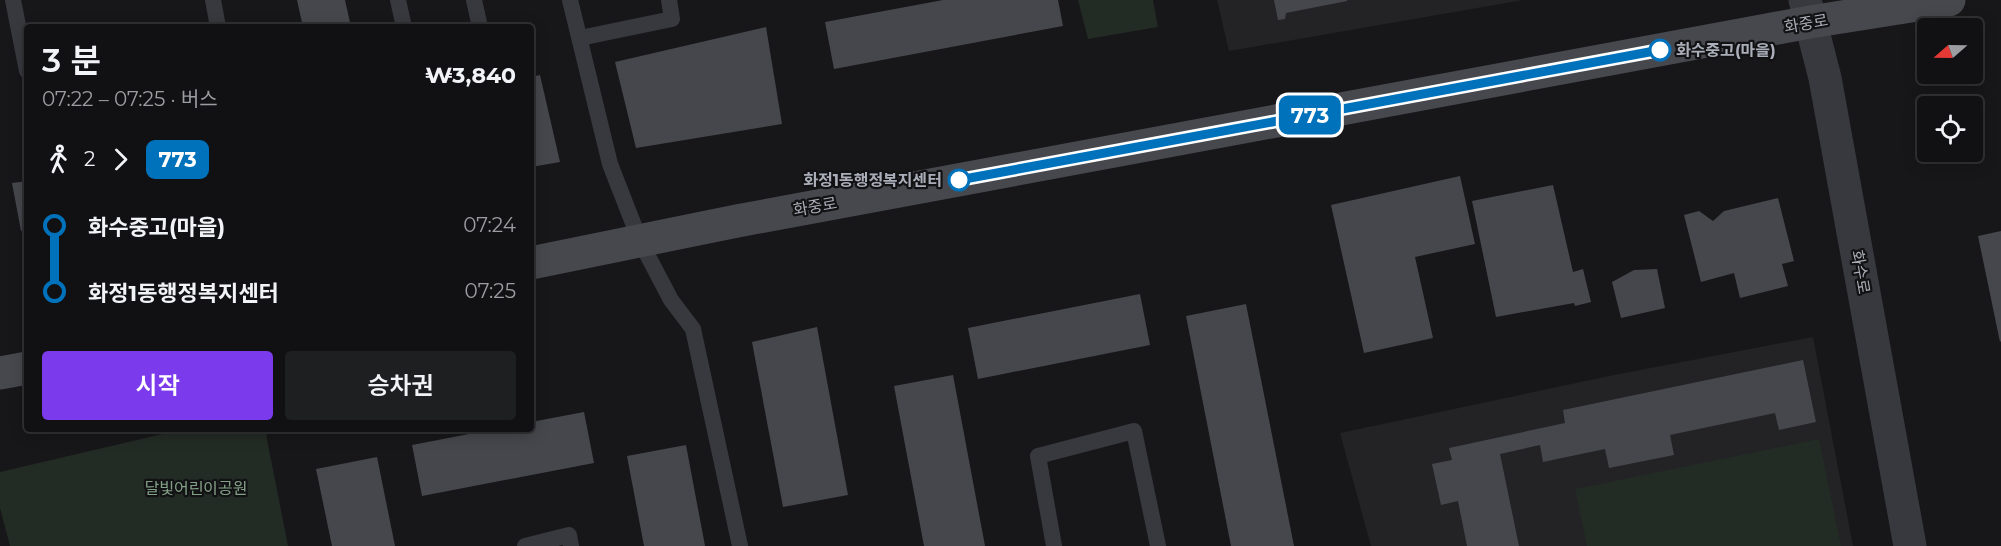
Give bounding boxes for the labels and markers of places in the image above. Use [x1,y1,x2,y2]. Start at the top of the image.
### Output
marker: 화수중고(마을) [1649,39,1671,61]
place label: 화수중고(마을) [1676,41,1776,60]
marker: 화정1동행정복지센터 [948,169,970,191]
place label: 화정1동행정복지센터 [803,171,942,190]

